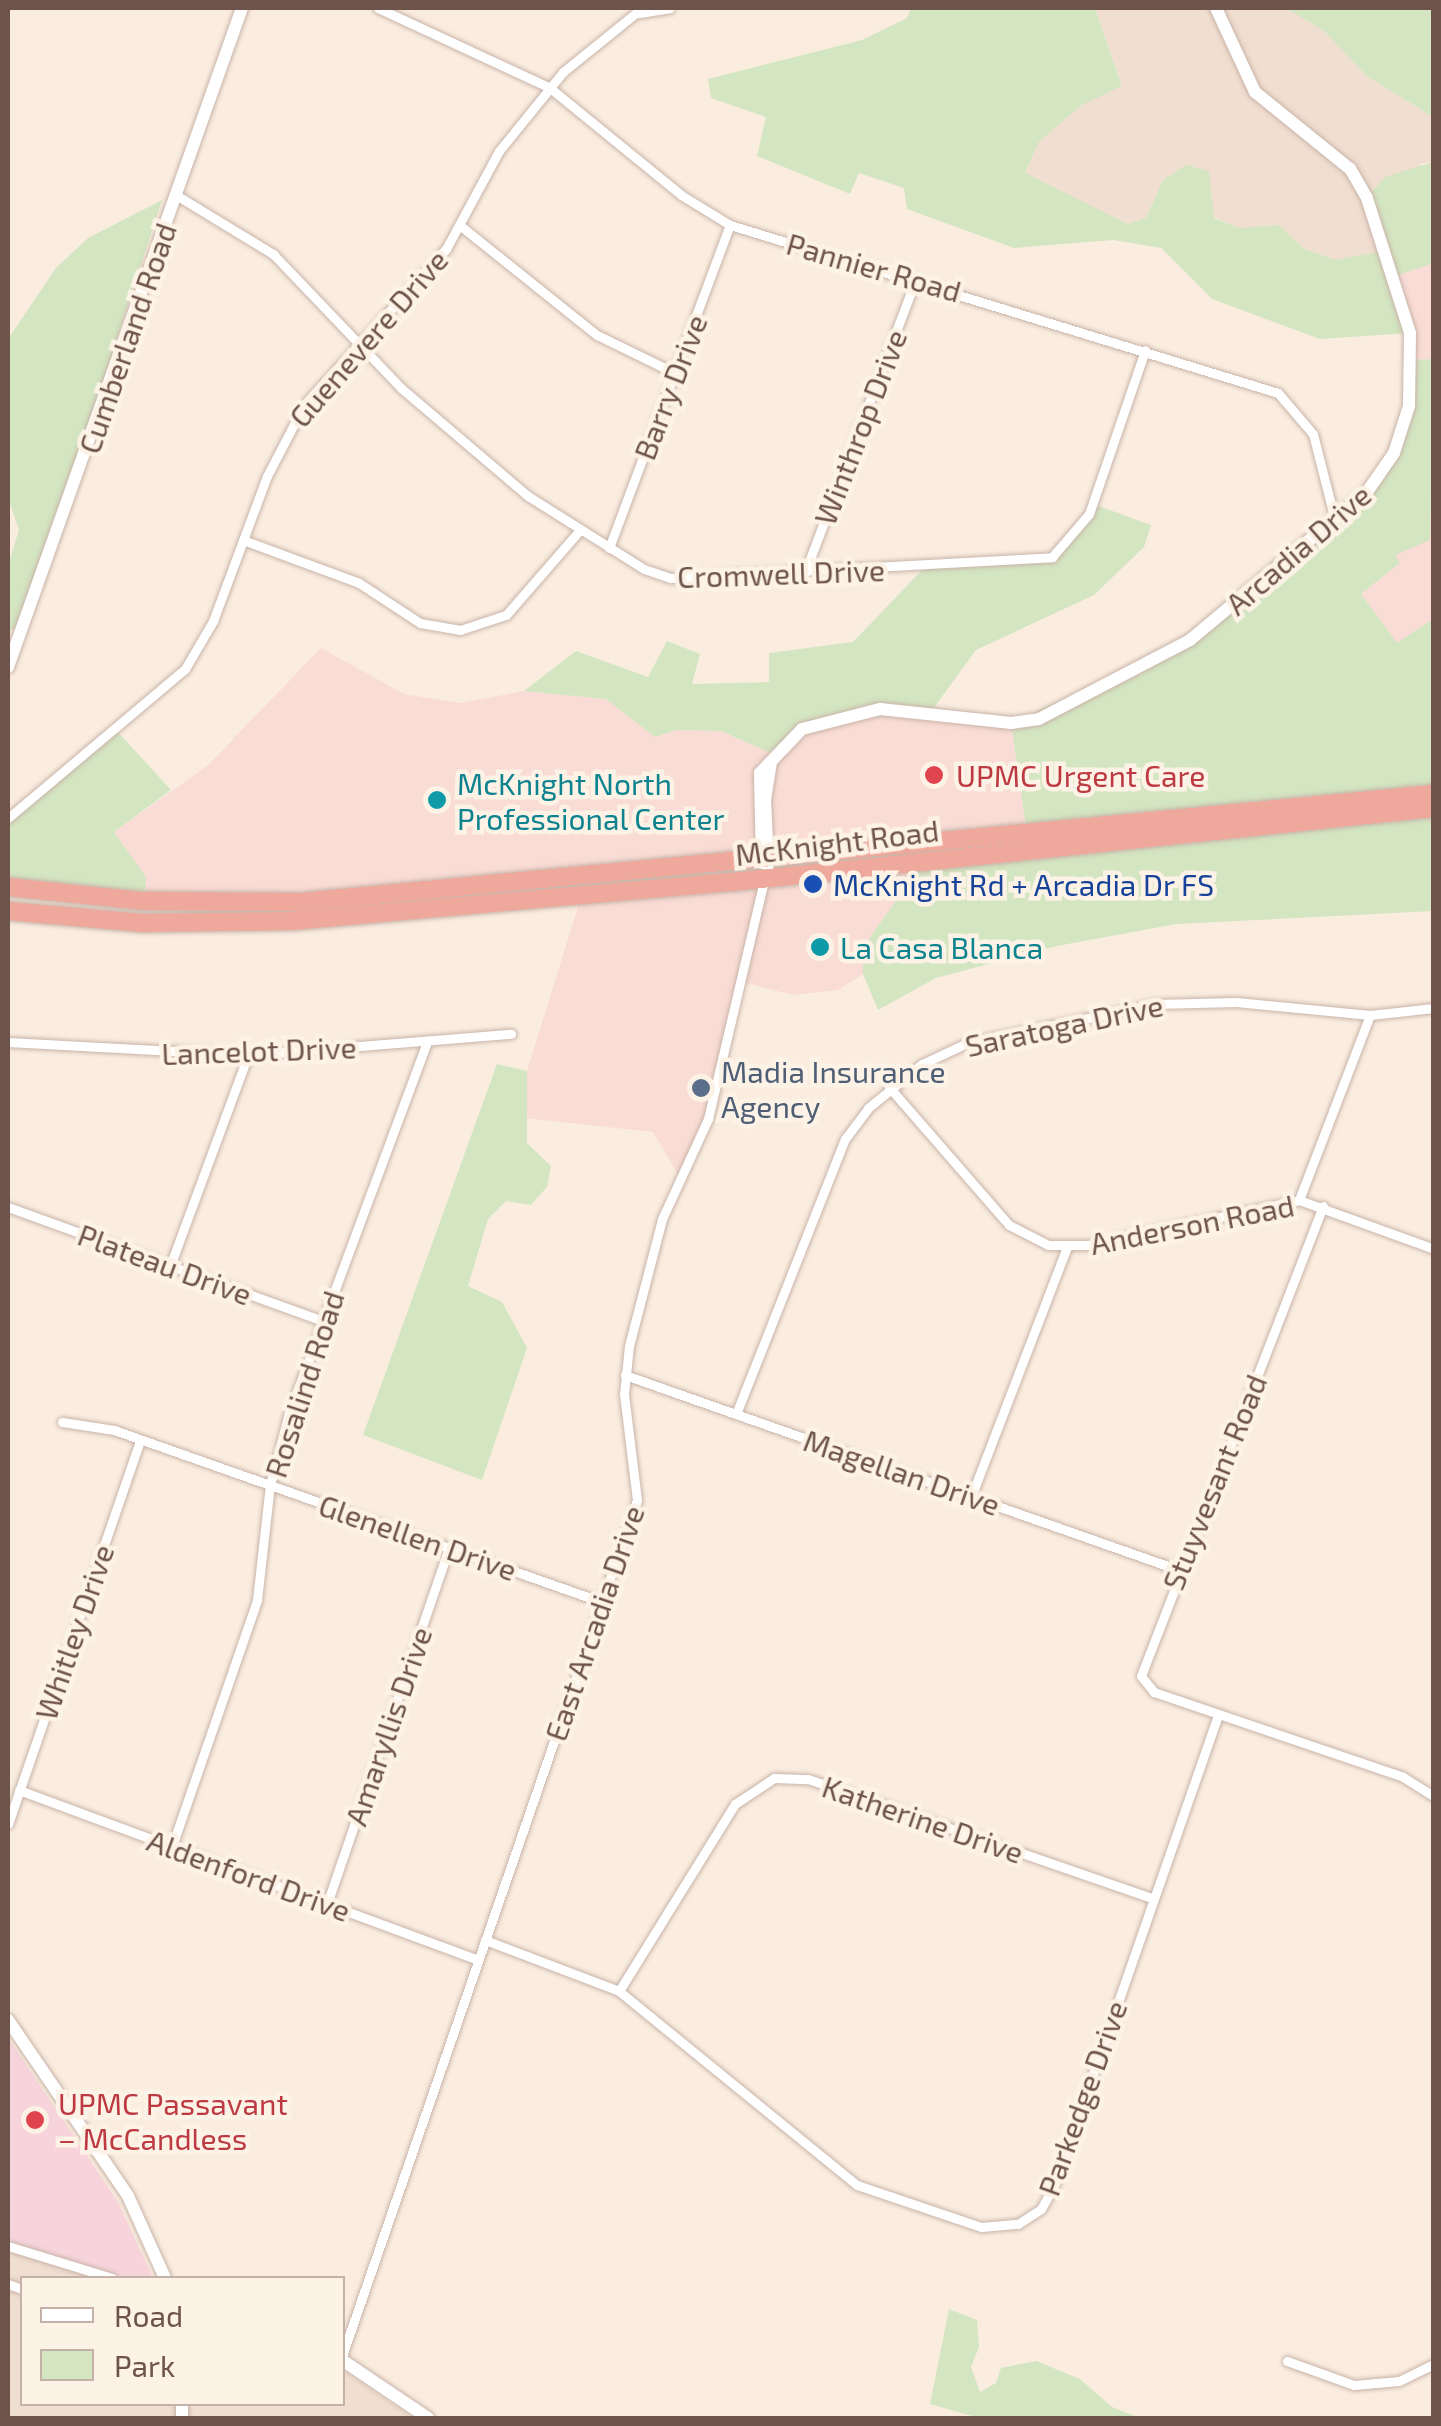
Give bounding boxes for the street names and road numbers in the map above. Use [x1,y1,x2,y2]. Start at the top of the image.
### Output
street label: Cumberland Road [71,218,183,458]
street label: Pannier Road [782,225,966,309]
street label: Guenevere Drive [281,242,455,434]
street label: Barry Drive [626,309,714,465]
street label: Winthrop Drive [806,324,914,530]
street label: Arcadia Drive [1218,476,1378,622]
street label: Cromwell Drive [676,551,886,595]
street label: McKnight Road [733,812,941,872]
street label: Saratoga Drive [962,986,1166,1064]
street label: Lancelot Drive [161,1029,357,1071]
street label: Anderson Road [1087,1187,1297,1261]
street label: Plateau Drive [73,1216,257,1312]
street label: Rosalind Road [257,1286,351,1482]
street label: Stuyvesant Road [1154,1369,1274,1595]
street label: Magellan Drive [799,1422,1005,1522]
street label: Glenellen Drive [314,1486,522,1588]
street label: East Arcadia Drive [537,1500,651,1746]
street label: Whitley Drive [27,1539,121,1725]
street label: Amaryllis Drive [337,1622,439,1830]
street label: Katherine Drive [818,1768,1028,1870]
street label: Aldenford Drive [143,1822,355,1928]
street label: Parkedge Drive [1030,1996,1134,2200]

